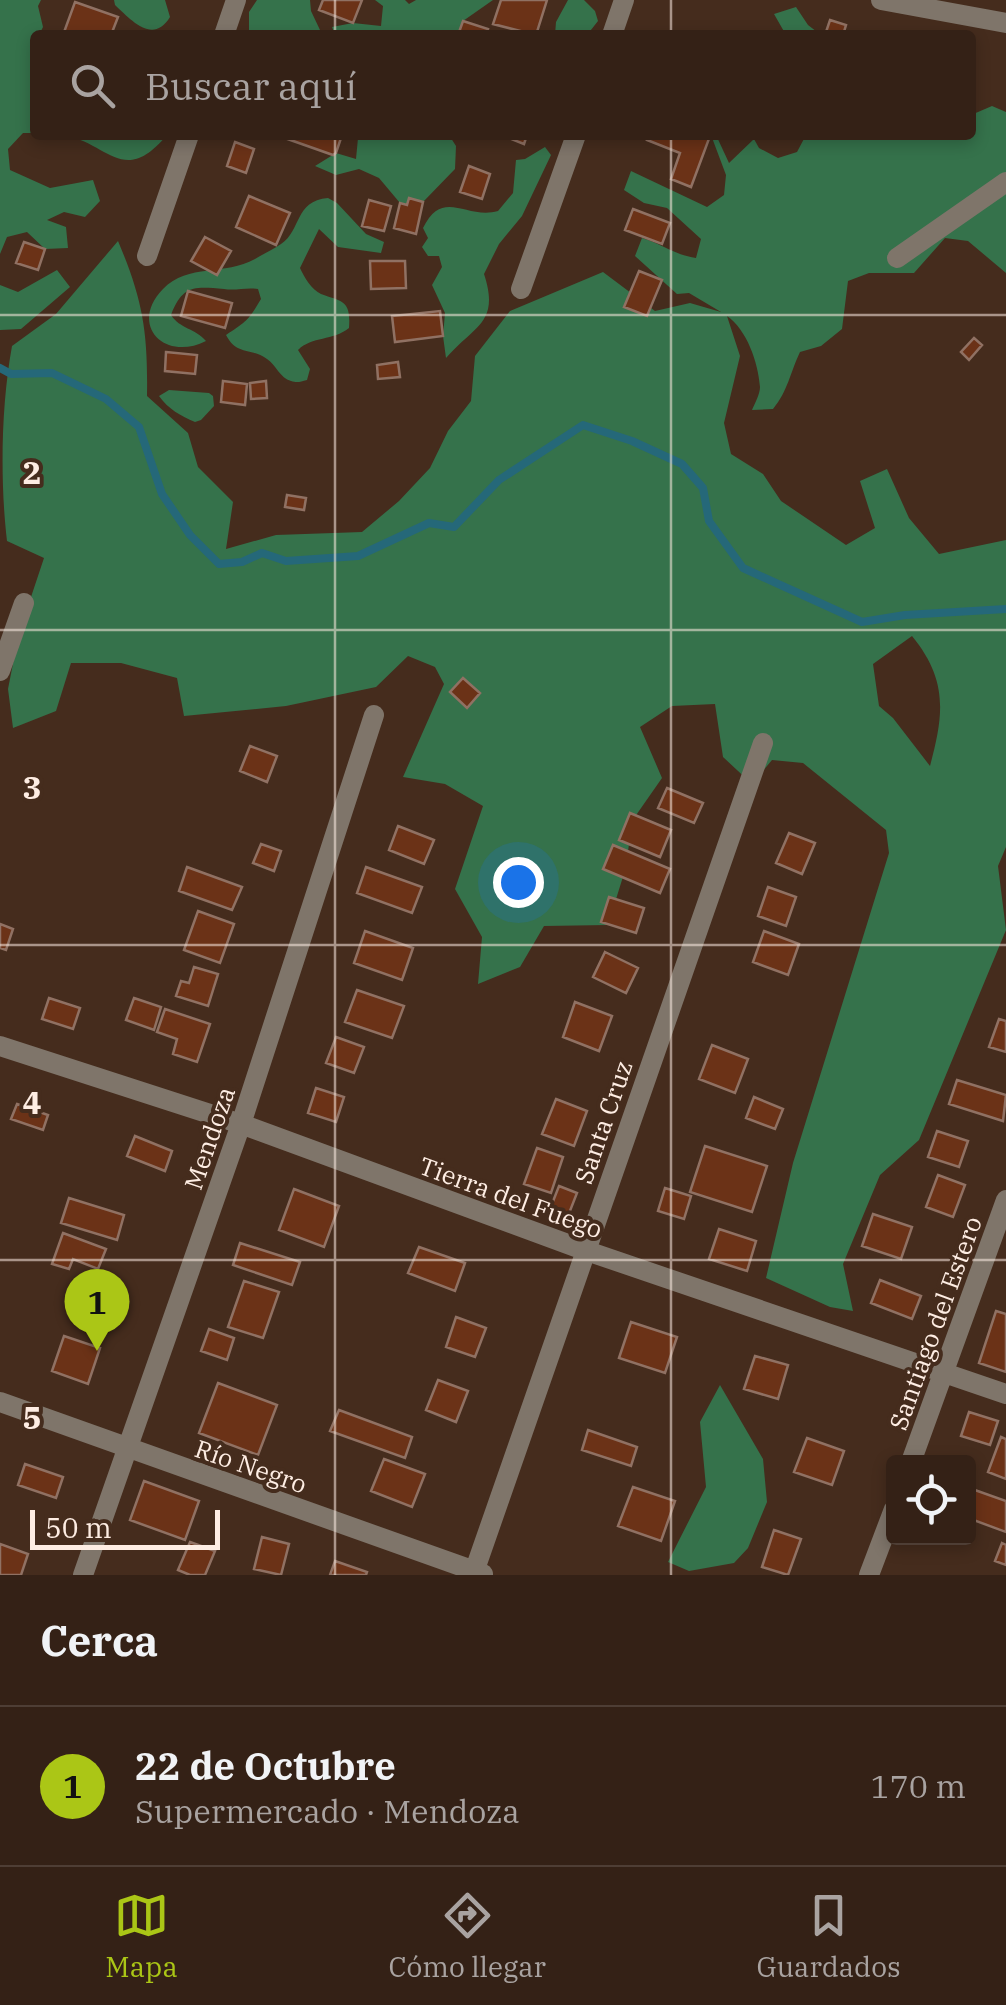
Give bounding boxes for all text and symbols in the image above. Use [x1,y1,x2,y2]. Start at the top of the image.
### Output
search box [30,30,976,140]
icon: search [65,58,120,113]
text: Buscar aquí [145,61,357,110]
text: 2 [22,451,42,493]
text: 3 [22,766,42,808]
your location [493,857,544,908]
street label: Santa Cruz [567,1056,639,1188]
text: 4 [22,1081,42,1123]
street label: Mendoza [176,1082,242,1194]
street label: Tierra del Fuego [415,1149,607,1245]
street label: Santiago del Estero [881,1212,989,1434]
pin: 1 [64,1268,130,1351]
text: 5 [22,1396,42,1438]
street label: Río Negro [191,1432,311,1500]
map controls [886,1455,976,1545]
button: locate [886,1455,976,1545]
scale bar [30,1505,220,1550]
text: 50 m [45,1509,112,1546]
text: Cerca [40,1613,158,1668]
text: 22 de Octubre [135,1741,396,1790]
text: 1 [63,1765,82,1807]
text: 170 m [870,1765,966,1807]
text: Supermercado · Mendoza [135,1790,520,1832]
tab: Mapa [105,1888,178,1985]
tab: Cómo llegar [389,1888,546,1985]
tab: Guardados [757,1888,901,1985]

